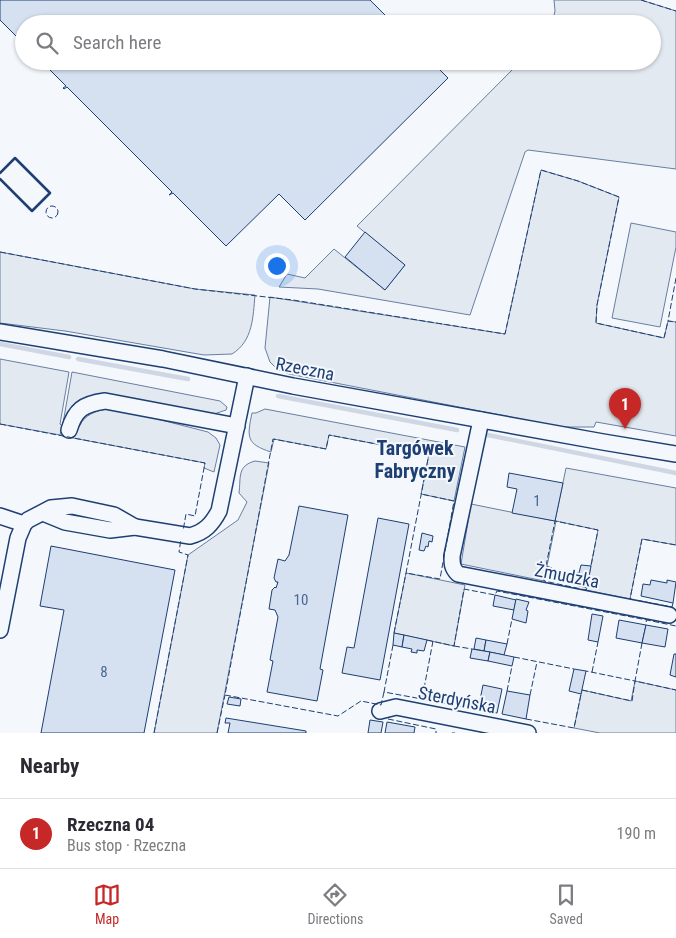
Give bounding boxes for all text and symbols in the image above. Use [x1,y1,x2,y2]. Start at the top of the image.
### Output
search box [15,15,661,70]
icon: search [33,29,61,57]
text: Search here [73,31,161,54]
your location [264,253,290,279]
street label: Rzeczna [274,353,336,384]
pin: 1 [609,388,641,429]
district label: Targówek Fabryczny [374,436,456,483]
house number: 1 [533,492,541,510]
street label: Żmudzka [533,559,601,592]
house number: 10 [294,591,308,609]
house number: 8 [100,663,108,681]
street label: Sterdyńska [417,682,498,717]
text: Nearby [20,754,79,778]
text: Rzeczna 04 [67,813,154,836]
text: 1 [32,824,40,843]
text: 190 m [617,824,656,843]
text: Bus stop · Rzeczna [67,836,186,855]
tab: Map [93,881,121,927]
tab: Directions [307,881,363,927]
tab: Saved [550,881,583,927]

